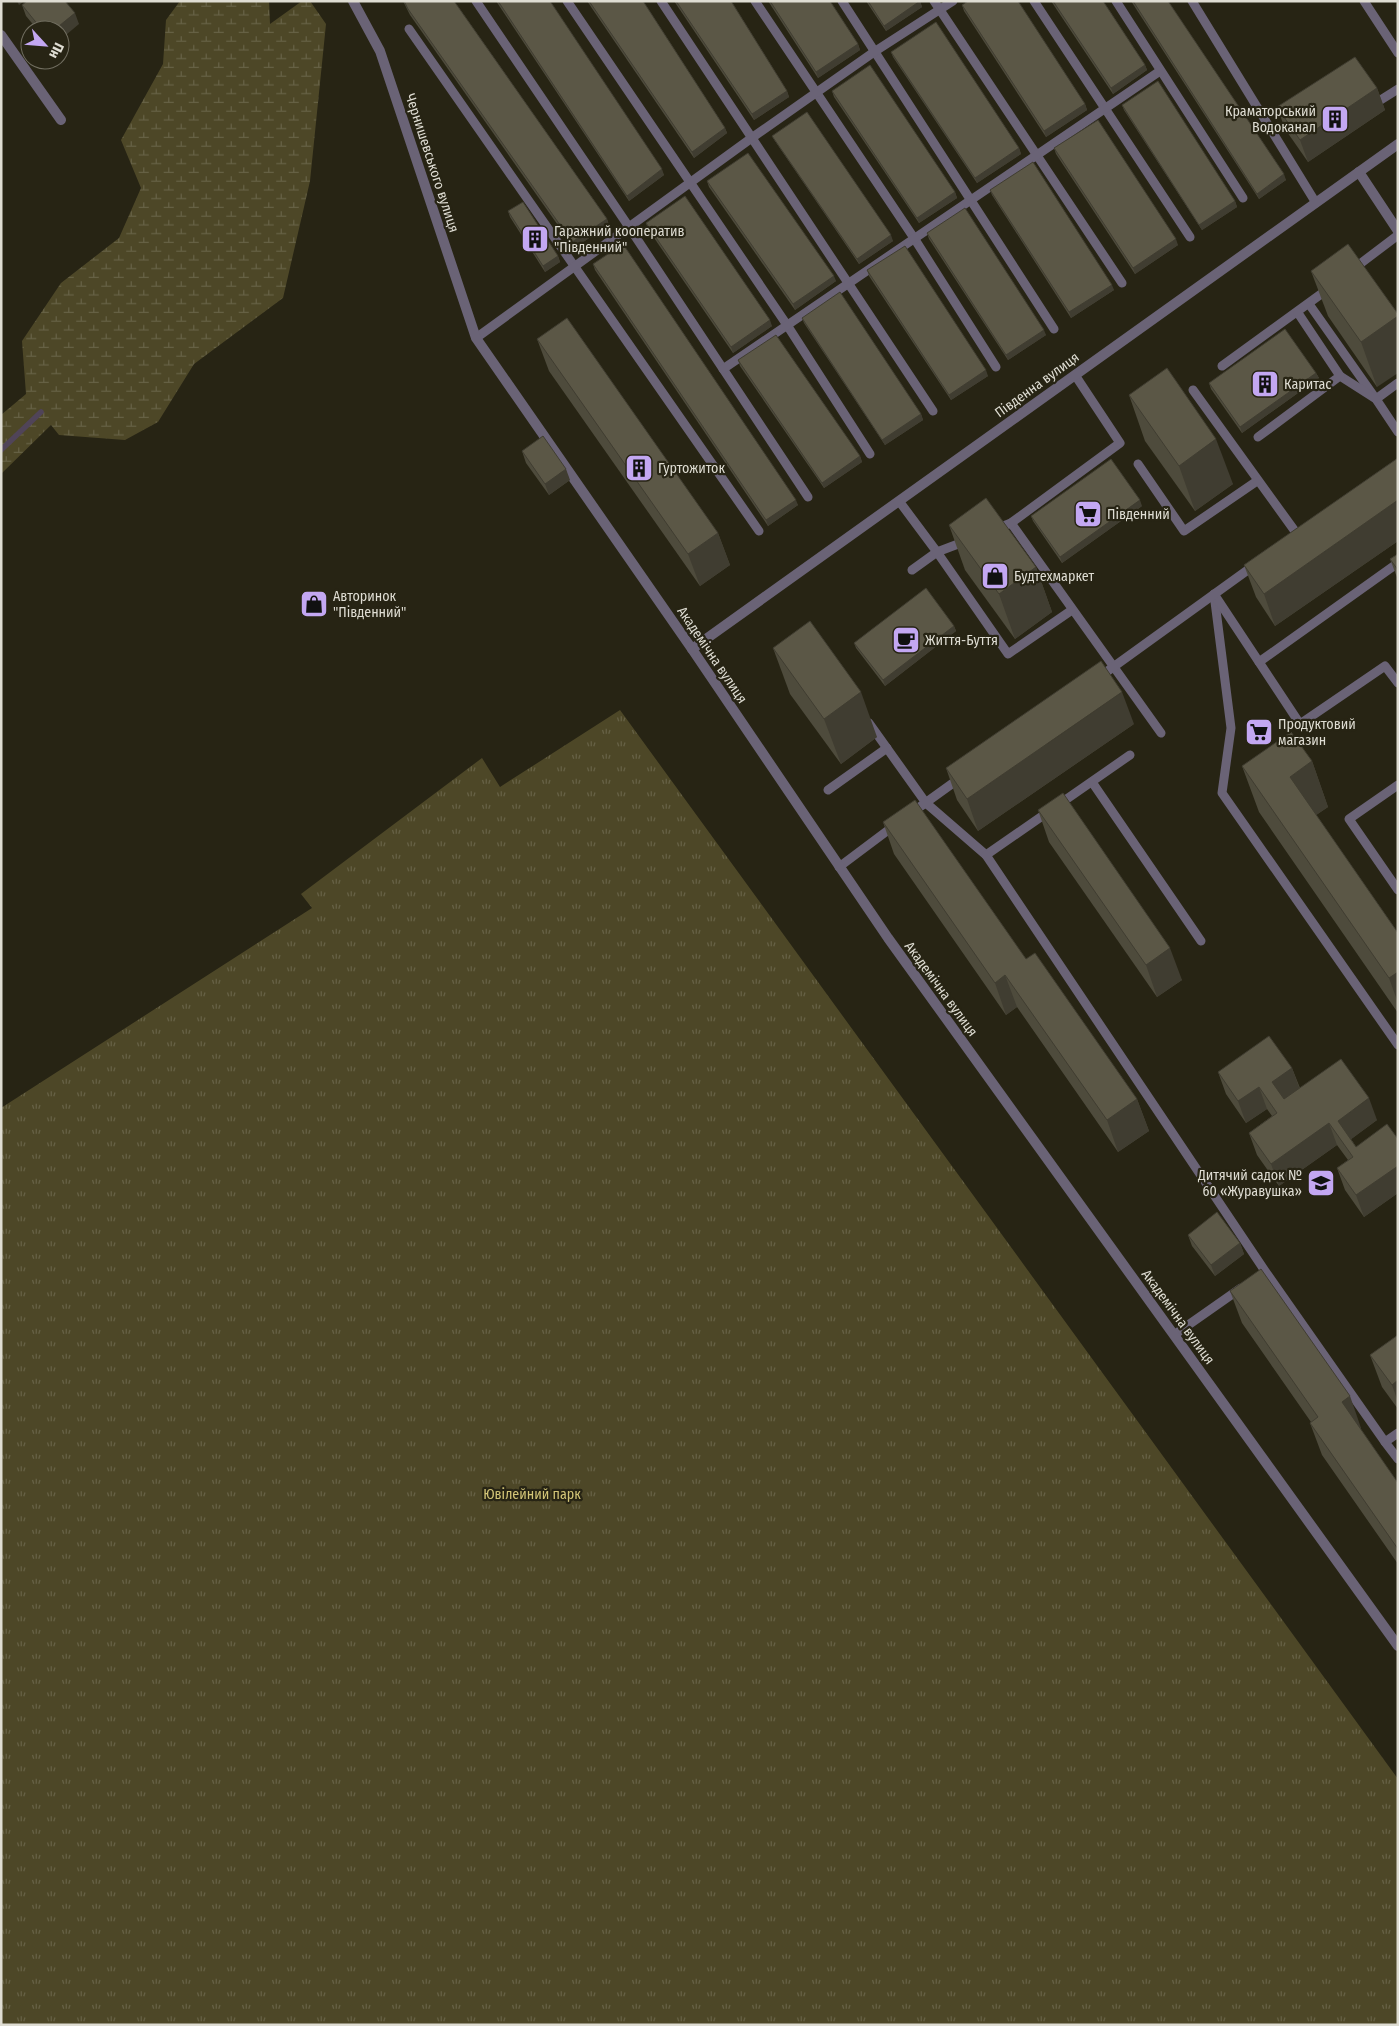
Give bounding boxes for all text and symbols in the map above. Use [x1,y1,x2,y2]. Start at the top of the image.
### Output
north arrow [20,20,70,70]
text: Пн [45,40,67,61]
street label: Чернишевського вулиця [402,91,462,235]
place label: Краматорський Водоканал [1225,103,1316,136]
building icon: Краматорський Водоканал [1320,104,1350,134]
place label: Гаражний кооператив "Південний" [554,223,684,256]
building icon: Гаражний кооператив "Південний" [520,224,550,254]
street label: Південна вулиця [992,349,1082,421]
building icon: Каритас [1250,369,1280,399]
place label: Каритас [1284,376,1331,393]
building icon: Гуртожиток [624,453,654,483]
place label: Гуртожиток [658,460,725,477]
supermarket icon: Південний [1073,499,1103,529]
place label: Південний [1107,506,1170,523]
shop icon: Будтехмаркет [980,561,1010,591]
place label: Будтехмаркет [1014,568,1094,585]
place label: Авторинок "Південний" [333,588,406,621]
shop icon: Авторинок "Південний" [299,589,329,619]
street label: Академічна вулиця [673,603,751,707]
cafe icon: Життя-Буття [891,625,921,655]
place label: Життя-Буття [925,632,998,649]
place label: Продуктовий магазин [1278,716,1356,749]
supermarket icon: Продуктовий магазин [1244,717,1274,747]
street label: Академічна вулиця [901,938,981,1040]
place label: Дитячий садок № 60 «Журавушка» [1197,1167,1302,1200]
school or university icon: Дитячий садок № 60 «Журавушка» [1306,1168,1336,1198]
street label: Академічна вулиця [1138,1266,1218,1368]
park label: Ювілейний парк [483,1486,581,1503]

